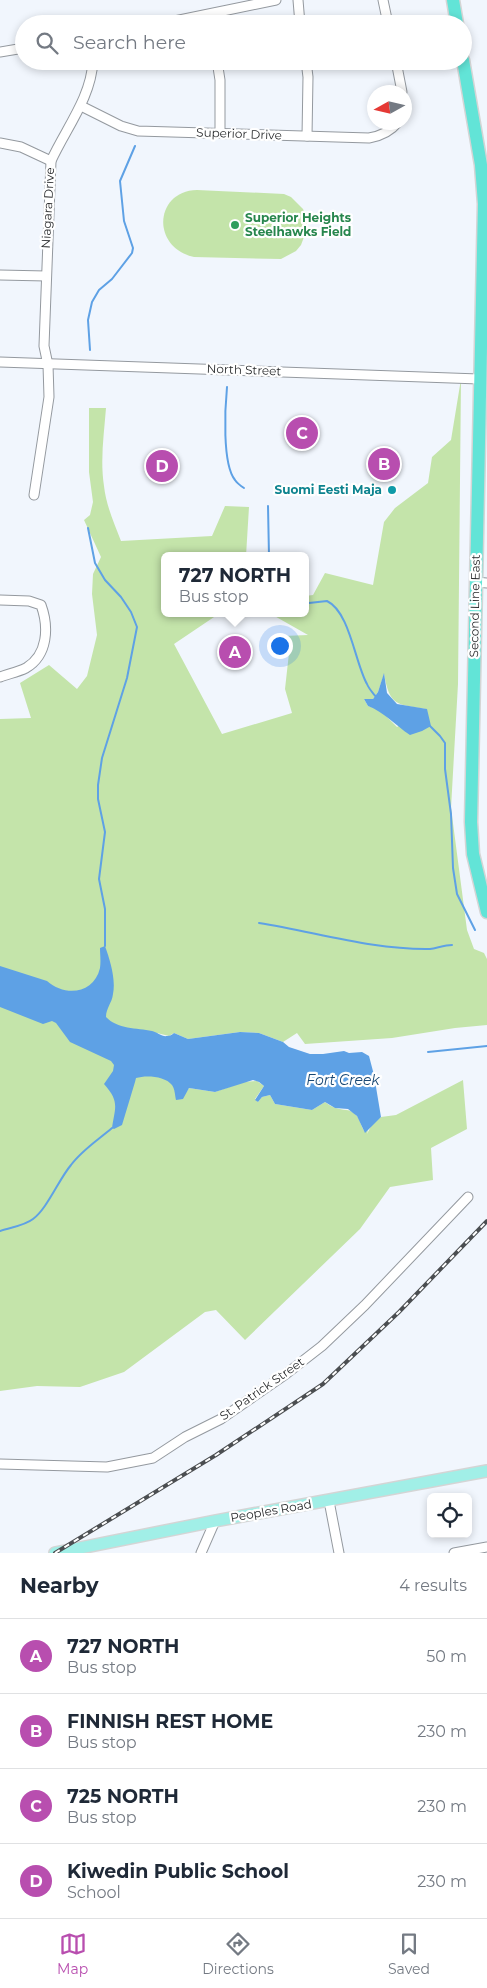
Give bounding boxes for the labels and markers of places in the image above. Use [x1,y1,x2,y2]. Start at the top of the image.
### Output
place label: Superior Heights Steelhawks Field [245,210,352,239]
marker: Superior Heights Steelhawks Field [229,219,241,231]
pin: C [286,414,318,452]
pin: B [368,445,400,483]
pin: D [146,447,178,485]
place label: Suomi Eesti Maja [275,482,382,497]
marker: Suomi Eesti Maja [386,484,398,496]
pin: A [219,633,251,671]

